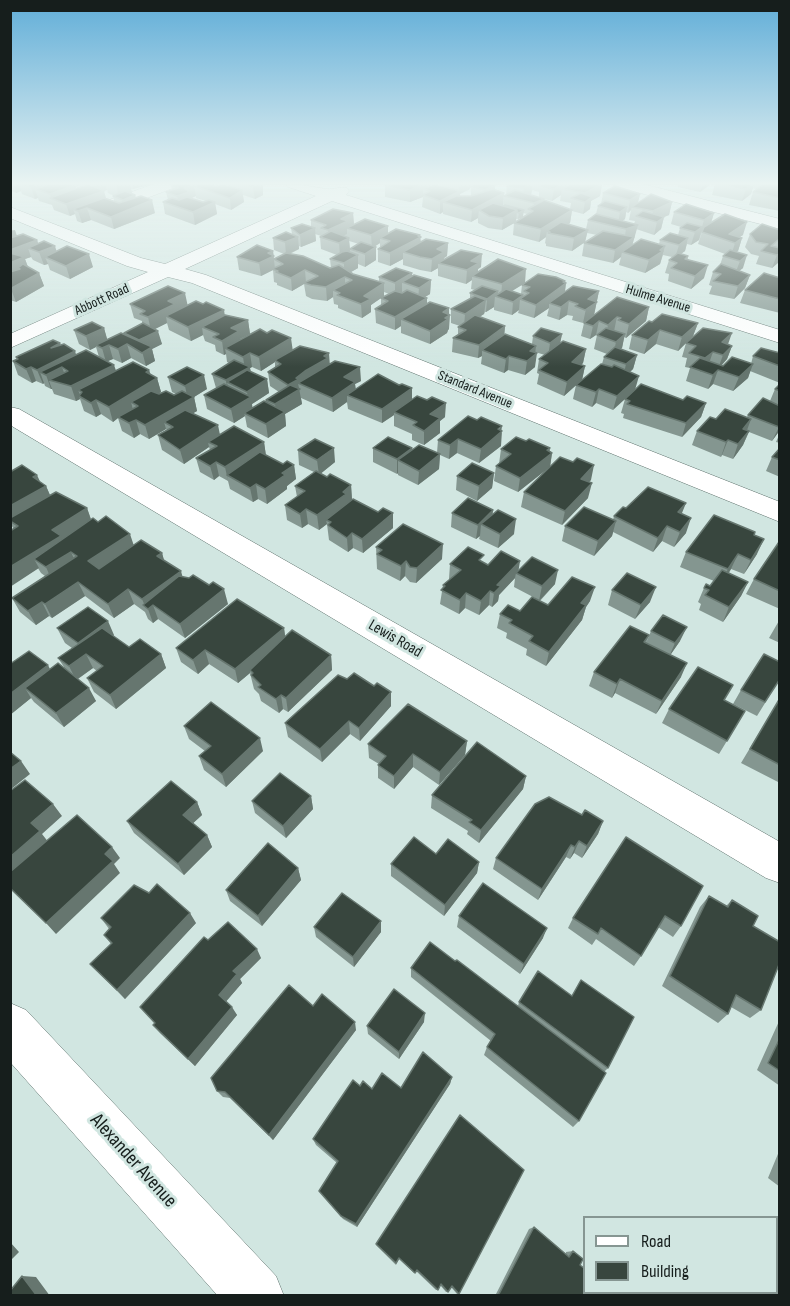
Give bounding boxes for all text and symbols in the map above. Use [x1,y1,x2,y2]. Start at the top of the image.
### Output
street label: Abbott Road [72,281,132,319]
street label: Hulme Avenue [624,281,692,317]
street label: Standard Avenue [435,367,515,413]
street label: Lewis Road [365,616,425,662]
street label: Alexander Avenue [85,1109,181,1213]
legend [583,1216,778,1294]
text: Road [641,1231,671,1252]
text: Building [641,1261,689,1282]

